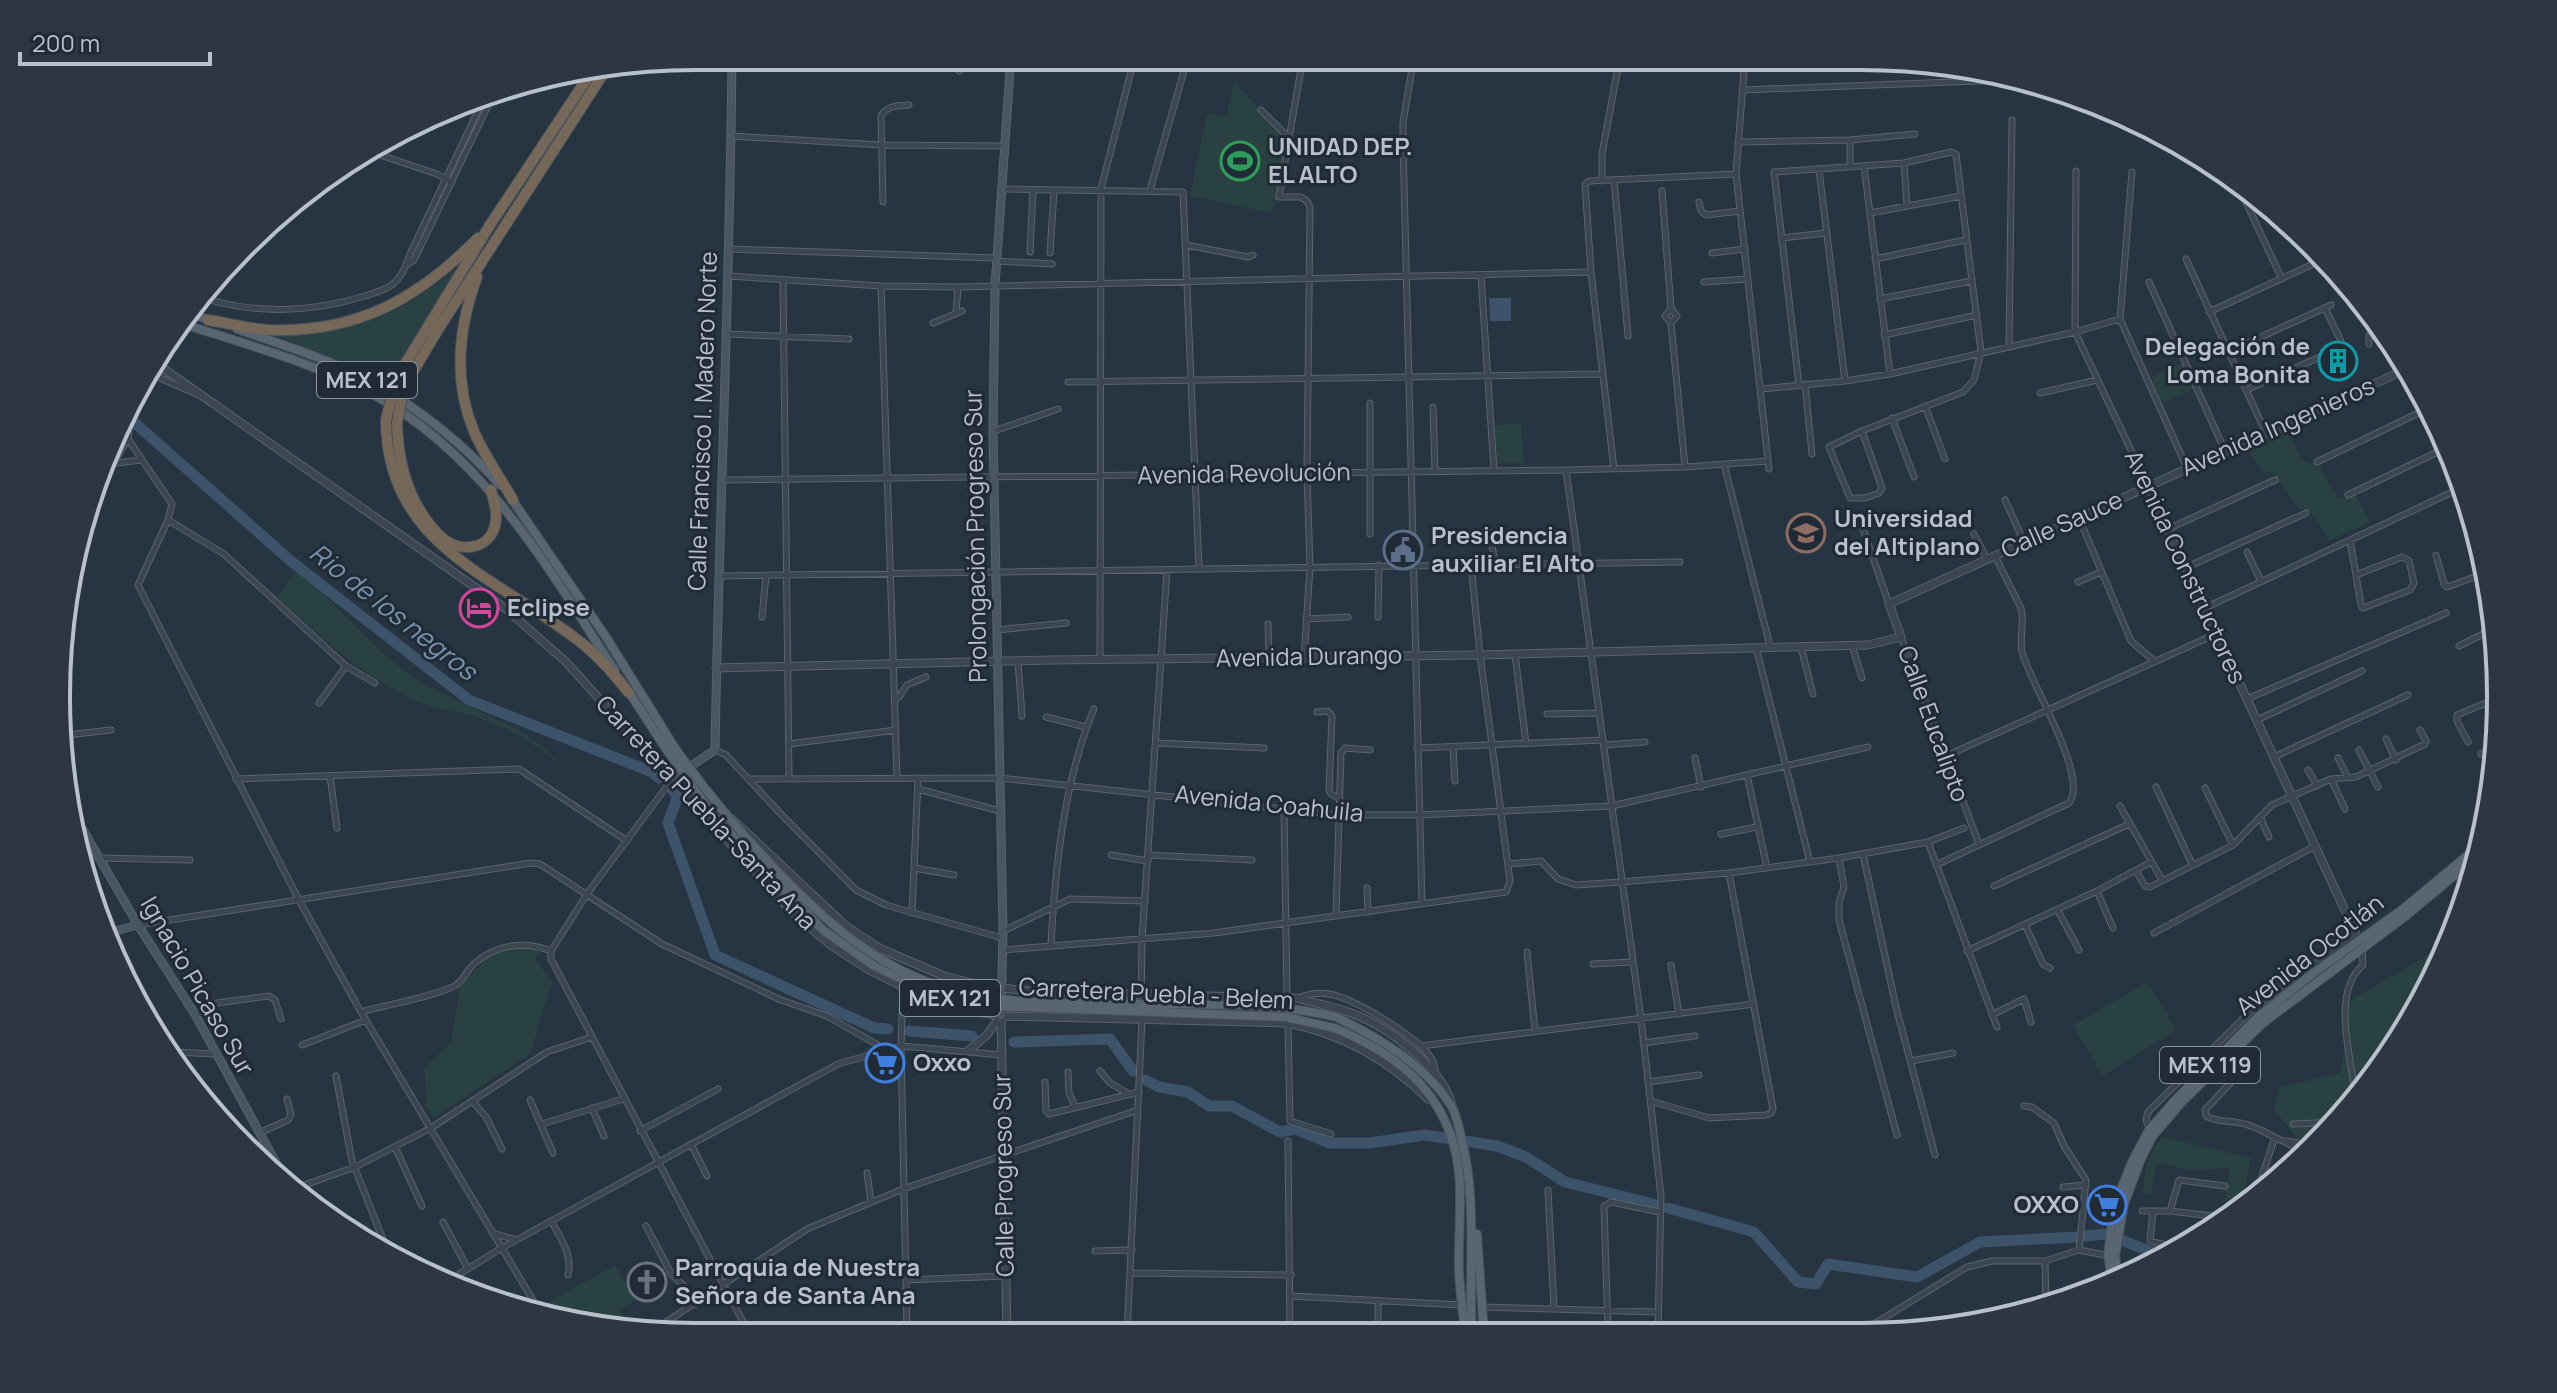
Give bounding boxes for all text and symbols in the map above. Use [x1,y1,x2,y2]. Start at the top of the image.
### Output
scale bar [20,16,210,66]
text: 200 m [32,26,100,59]
place label: UNIDAD DEP. EL ALTO [1268,129,1413,190]
sports icon: UNIDAD DEP. EL ALTO [1219,140,1261,182]
street label: Calle Francisco I. Madero Norte [679,251,724,591]
place label: Delegación de Loma Bonita [2145,329,2310,390]
building icon: Delegación de Loma Bonita [2317,340,2359,382]
road number: MEX 121 [317,362,417,398]
street label: Avenida Ingenieros [2175,368,2379,483]
street label: Prolongación Progreso Sur [955,389,994,683]
street label: Avenida Constructores [2118,444,2255,689]
street label: Avenida Revolución [1137,454,1351,491]
street label: Calle Sauce [1995,482,2127,565]
place label: Universidad del Altiplano [1834,501,1980,562]
school or university icon: Universidad del Altiplano [1785,512,1827,554]
place label: Presidencia auxiliar El Alto [1431,518,1595,579]
public building icon: Presidencia auxiliar El Alto [1382,529,1424,571]
water label: Rio de los negros [303,535,487,689]
hotel icon: Eclipse [458,587,500,629]
place label: Eclipse [507,590,590,623]
street label: Avenida Durango [1216,637,1402,674]
street label: Calle Eucalipto [1891,641,1978,806]
street label: Carretera Puebla-Santa Ana [589,687,825,937]
street label: Avenida Coahuila [1173,776,1365,829]
street label: Avenida Ocotlán [2228,886,2390,1022]
street label: Ignacio Picaso Sur [134,890,263,1081]
street label: Carretera Puebla - Belem [1018,969,1294,1016]
road number: MEX 121 [900,980,1000,1016]
supermarket icon: Oxxo [864,1042,906,1084]
place label: Oxxo [913,1045,971,1078]
road number: MEX 119 [2160,1047,2260,1083]
street label: Calle Progreso Sur [984,1073,1021,1277]
supermarket icon: OXXO [2086,1184,2128,1226]
place label: OXXO [2013,1187,2079,1220]
place label: Parroquia de Nuestra Señora de Santa Ana [675,1250,920,1311]
church icon: Parroquia de Nuestra Señora de Santa Ana [626,1261,668,1303]

